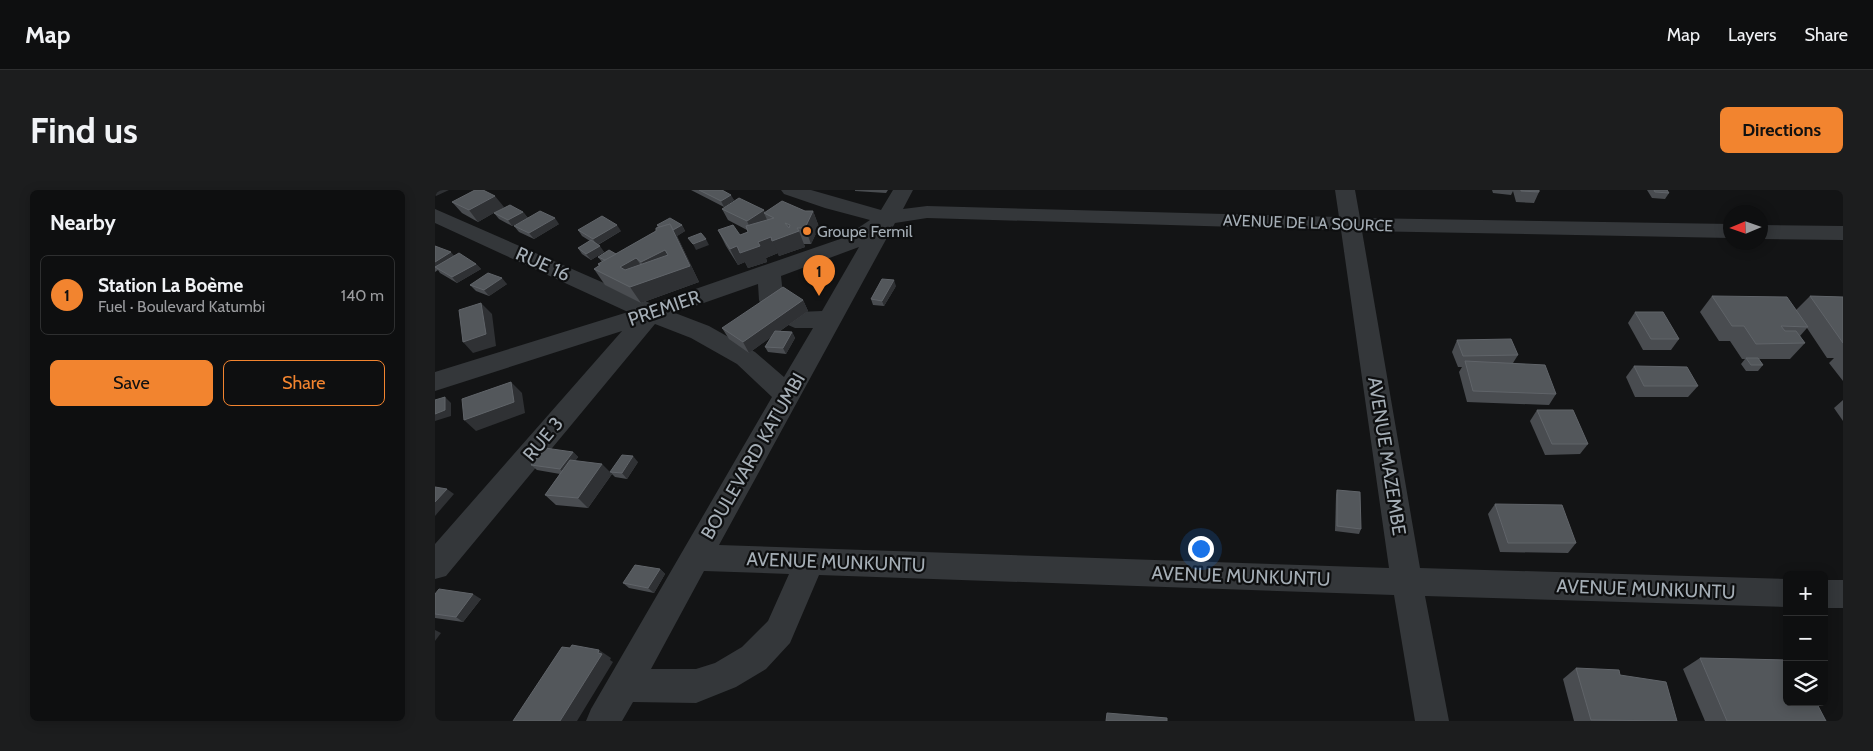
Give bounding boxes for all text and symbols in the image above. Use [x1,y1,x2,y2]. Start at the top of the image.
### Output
text: Map [25,20,71,49]
text: Map [1667,24,1700,46]
text: Layers [1728,24,1777,46]
text: Share [1805,24,1848,46]
button: Directions [1720,107,1843,153]
text: Find us [30,109,138,152]
north arrow [1723,205,1768,250]
text: Nearby [50,210,116,235]
street label: AVENUE DE LA SOURCE [1223,211,1394,235]
place label: Groupe Fermil [817,222,913,241]
marker: Groupe Fermil [801,225,813,237]
street label: RUE 16 [512,242,574,286]
pin: 1 [803,255,835,296]
text: Station La Boème [98,274,243,297]
street label: PREMIER [625,285,704,331]
text: 1 [64,286,70,305]
text: 140 m [341,286,384,305]
text: Fuel · Boulevard Katumbi [98,297,265,316]
button: Save [50,360,213,406]
button: Share [223,360,385,406]
street label: BOULEVARD KATUMBI [696,369,810,543]
street label: AVENUE MAZEMBE [1363,375,1411,537]
street label: RUE 3 [518,412,568,466]
your location [1188,536,1214,562]
street label: AVENUE MUNKUNTU [746,547,926,577]
street label: AVENUE MUNKUNTU [1151,561,1331,591]
map controls [1783,571,1828,706]
button: + [1783,571,1828,616]
street label: AVENUE MUNKUNTU [1556,574,1736,604]
button: − [1783,616,1828,661]
button: layers [1783,661,1828,706]

